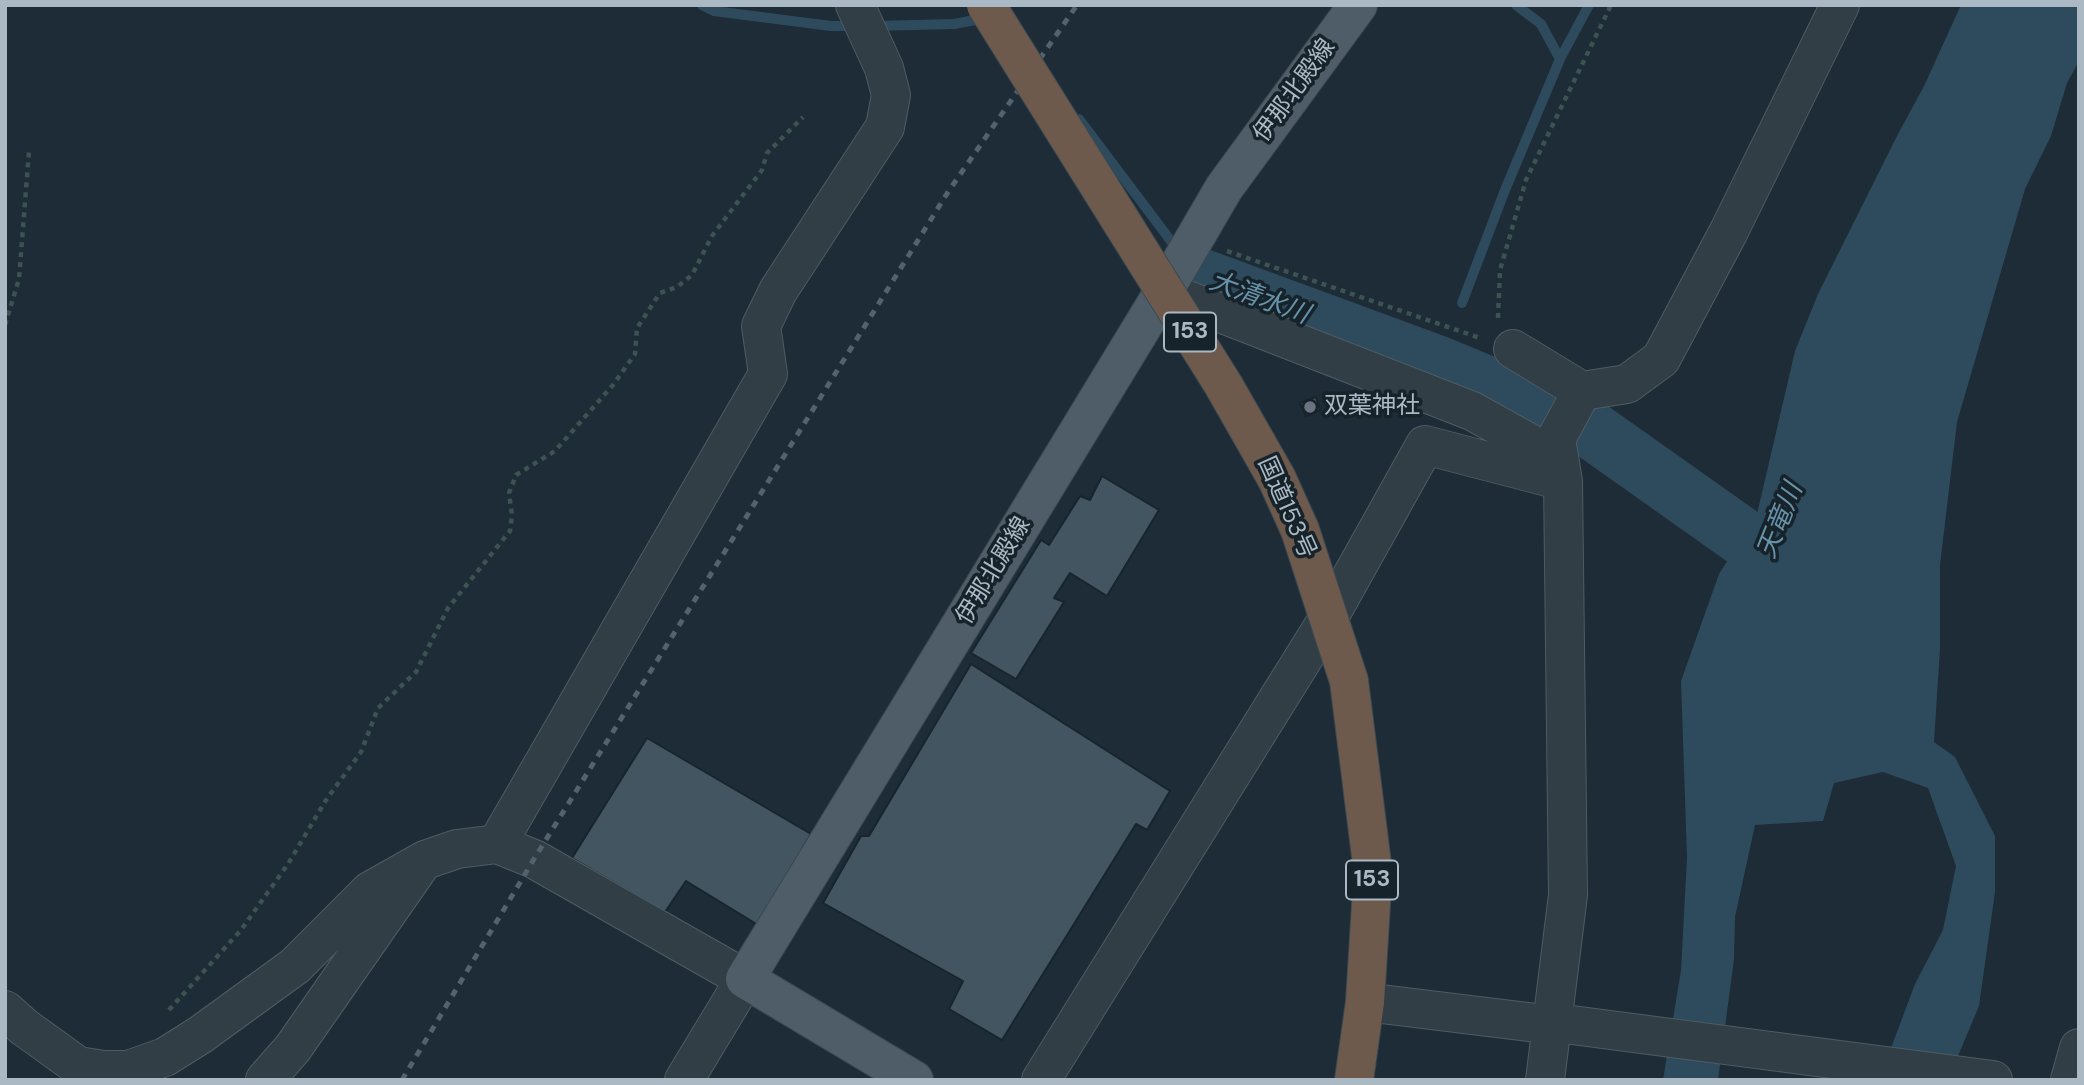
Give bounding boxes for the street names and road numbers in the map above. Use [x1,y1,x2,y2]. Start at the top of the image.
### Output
street label: 伊那北殿線 [1248,34,1342,148]
road number: 153 [1164,312,1216,352]
street label: 国道153号 [1251,453,1321,563]
street label: 伊那北殿線 [951,512,1037,630]
road number: 153 [1346,860,1398,900]

